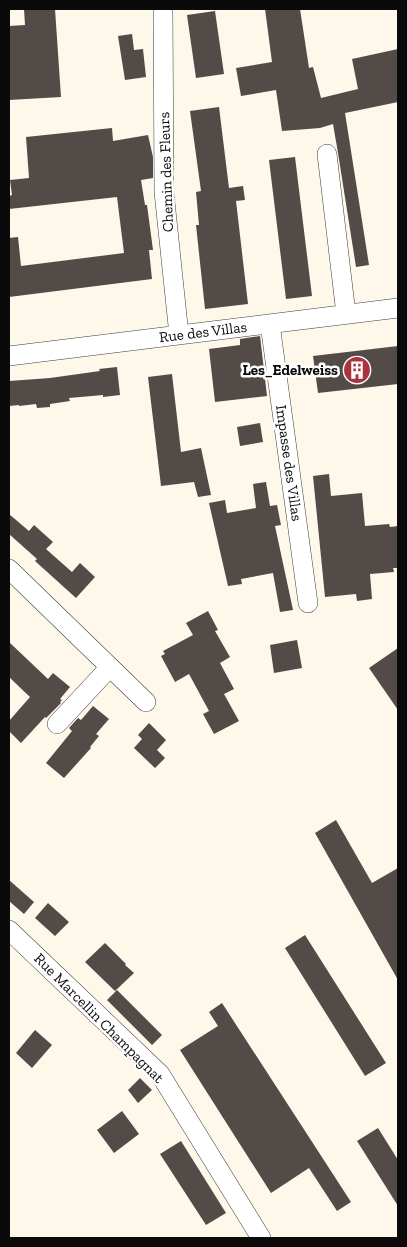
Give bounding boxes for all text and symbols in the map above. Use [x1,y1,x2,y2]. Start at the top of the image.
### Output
street label: Chemin des Fleurs [155,112,177,232]
street label: Rue des Villas [158,318,248,346]
building icon: Les_Edelweiss [342,355,372,385]
place label: Les_Edelweiss [242,361,338,379]
street label: Impasse des Villas [272,404,306,522]
street label: Rue Marcellin Champagnat [30,949,168,1087]

